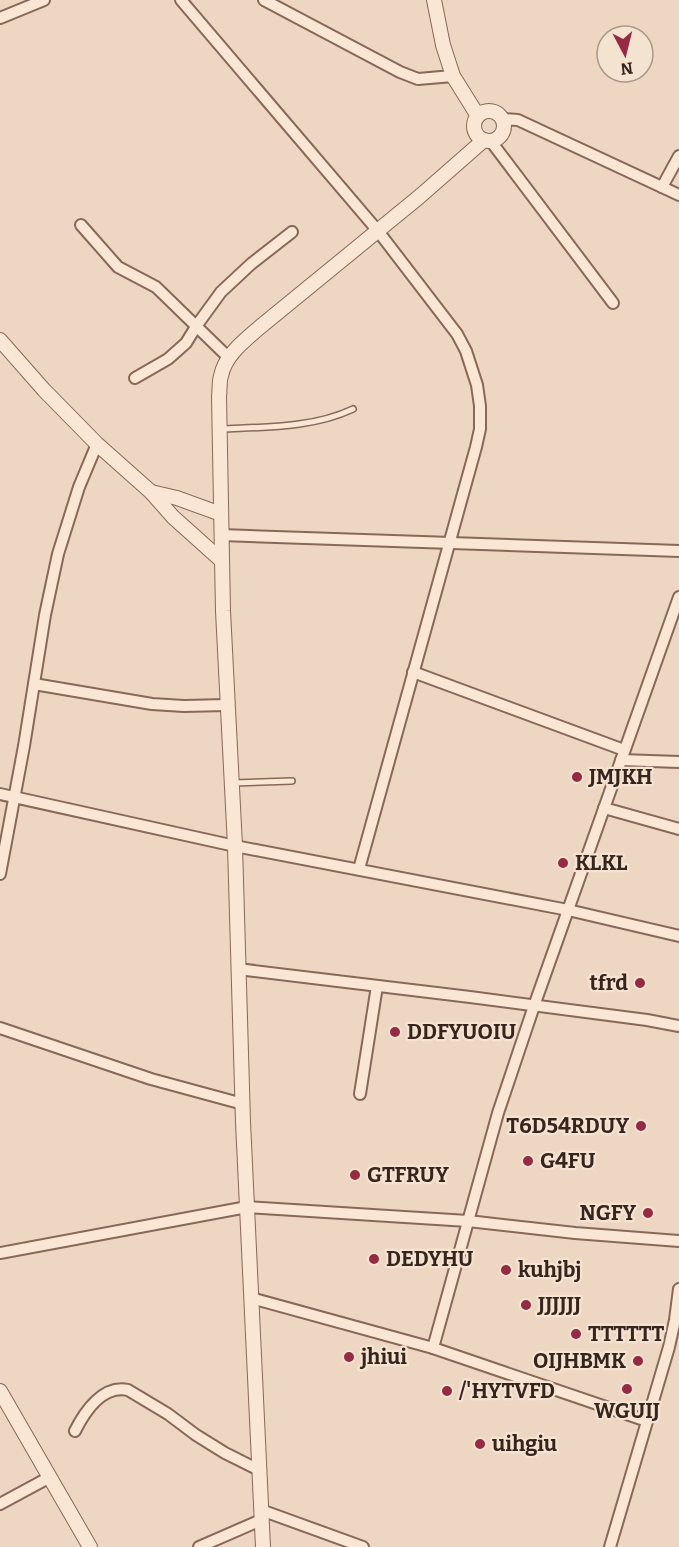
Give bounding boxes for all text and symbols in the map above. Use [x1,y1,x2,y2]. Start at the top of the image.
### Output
north arrow [595,24,655,84]
text: N [619,58,634,79]
place label: JMJKH [588,764,653,790]
marker: JMJKH [570,770,584,784]
place label: KLKL [575,850,628,876]
marker: KLKL [556,856,570,870]
place label: tfrd [590,970,628,996]
marker: tfrd [633,976,647,990]
place label: DDFYUOIU [407,1019,516,1045]
marker: DDFYUOIU [388,1025,402,1039]
place label: T6D54RDUY [506,1113,629,1139]
marker: T6D54RDUY [634,1119,648,1133]
place label: G4FU [540,1148,596,1174]
marker: G4FU [521,1154,535,1168]
place label: GTFRUY [367,1162,449,1188]
marker: GTFRUY [348,1168,362,1182]
place label: NGFY [580,1200,636,1226]
marker: NGFY [641,1206,655,1220]
place label: DEDYHU [386,1246,474,1272]
marker: DEDYHU [367,1252,381,1266]
place label: kuhjbj [518,1257,581,1283]
marker: kuhjbj [499,1263,513,1277]
place label: JJJJJJ [537,1292,581,1318]
marker: JJJJJJ [519,1298,533,1312]
place label: TTTTTT [588,1321,664,1347]
marker: TTTTTT [569,1327,583,1341]
place label: jhiui [359,1344,407,1370]
place label: OIJHBMK [533,1348,626,1374]
marker: jhiui [342,1350,356,1364]
marker: OIJHBMK [631,1354,645,1368]
place label: /'HYTVFD [458,1378,555,1404]
marker: WGUIJ [620,1382,634,1396]
marker: /'HYTVFD [440,1384,454,1398]
place label: WGUIJ [594,1398,660,1424]
place label: uihgiu [492,1431,557,1457]
marker: uihgiu [473,1437,487,1451]

